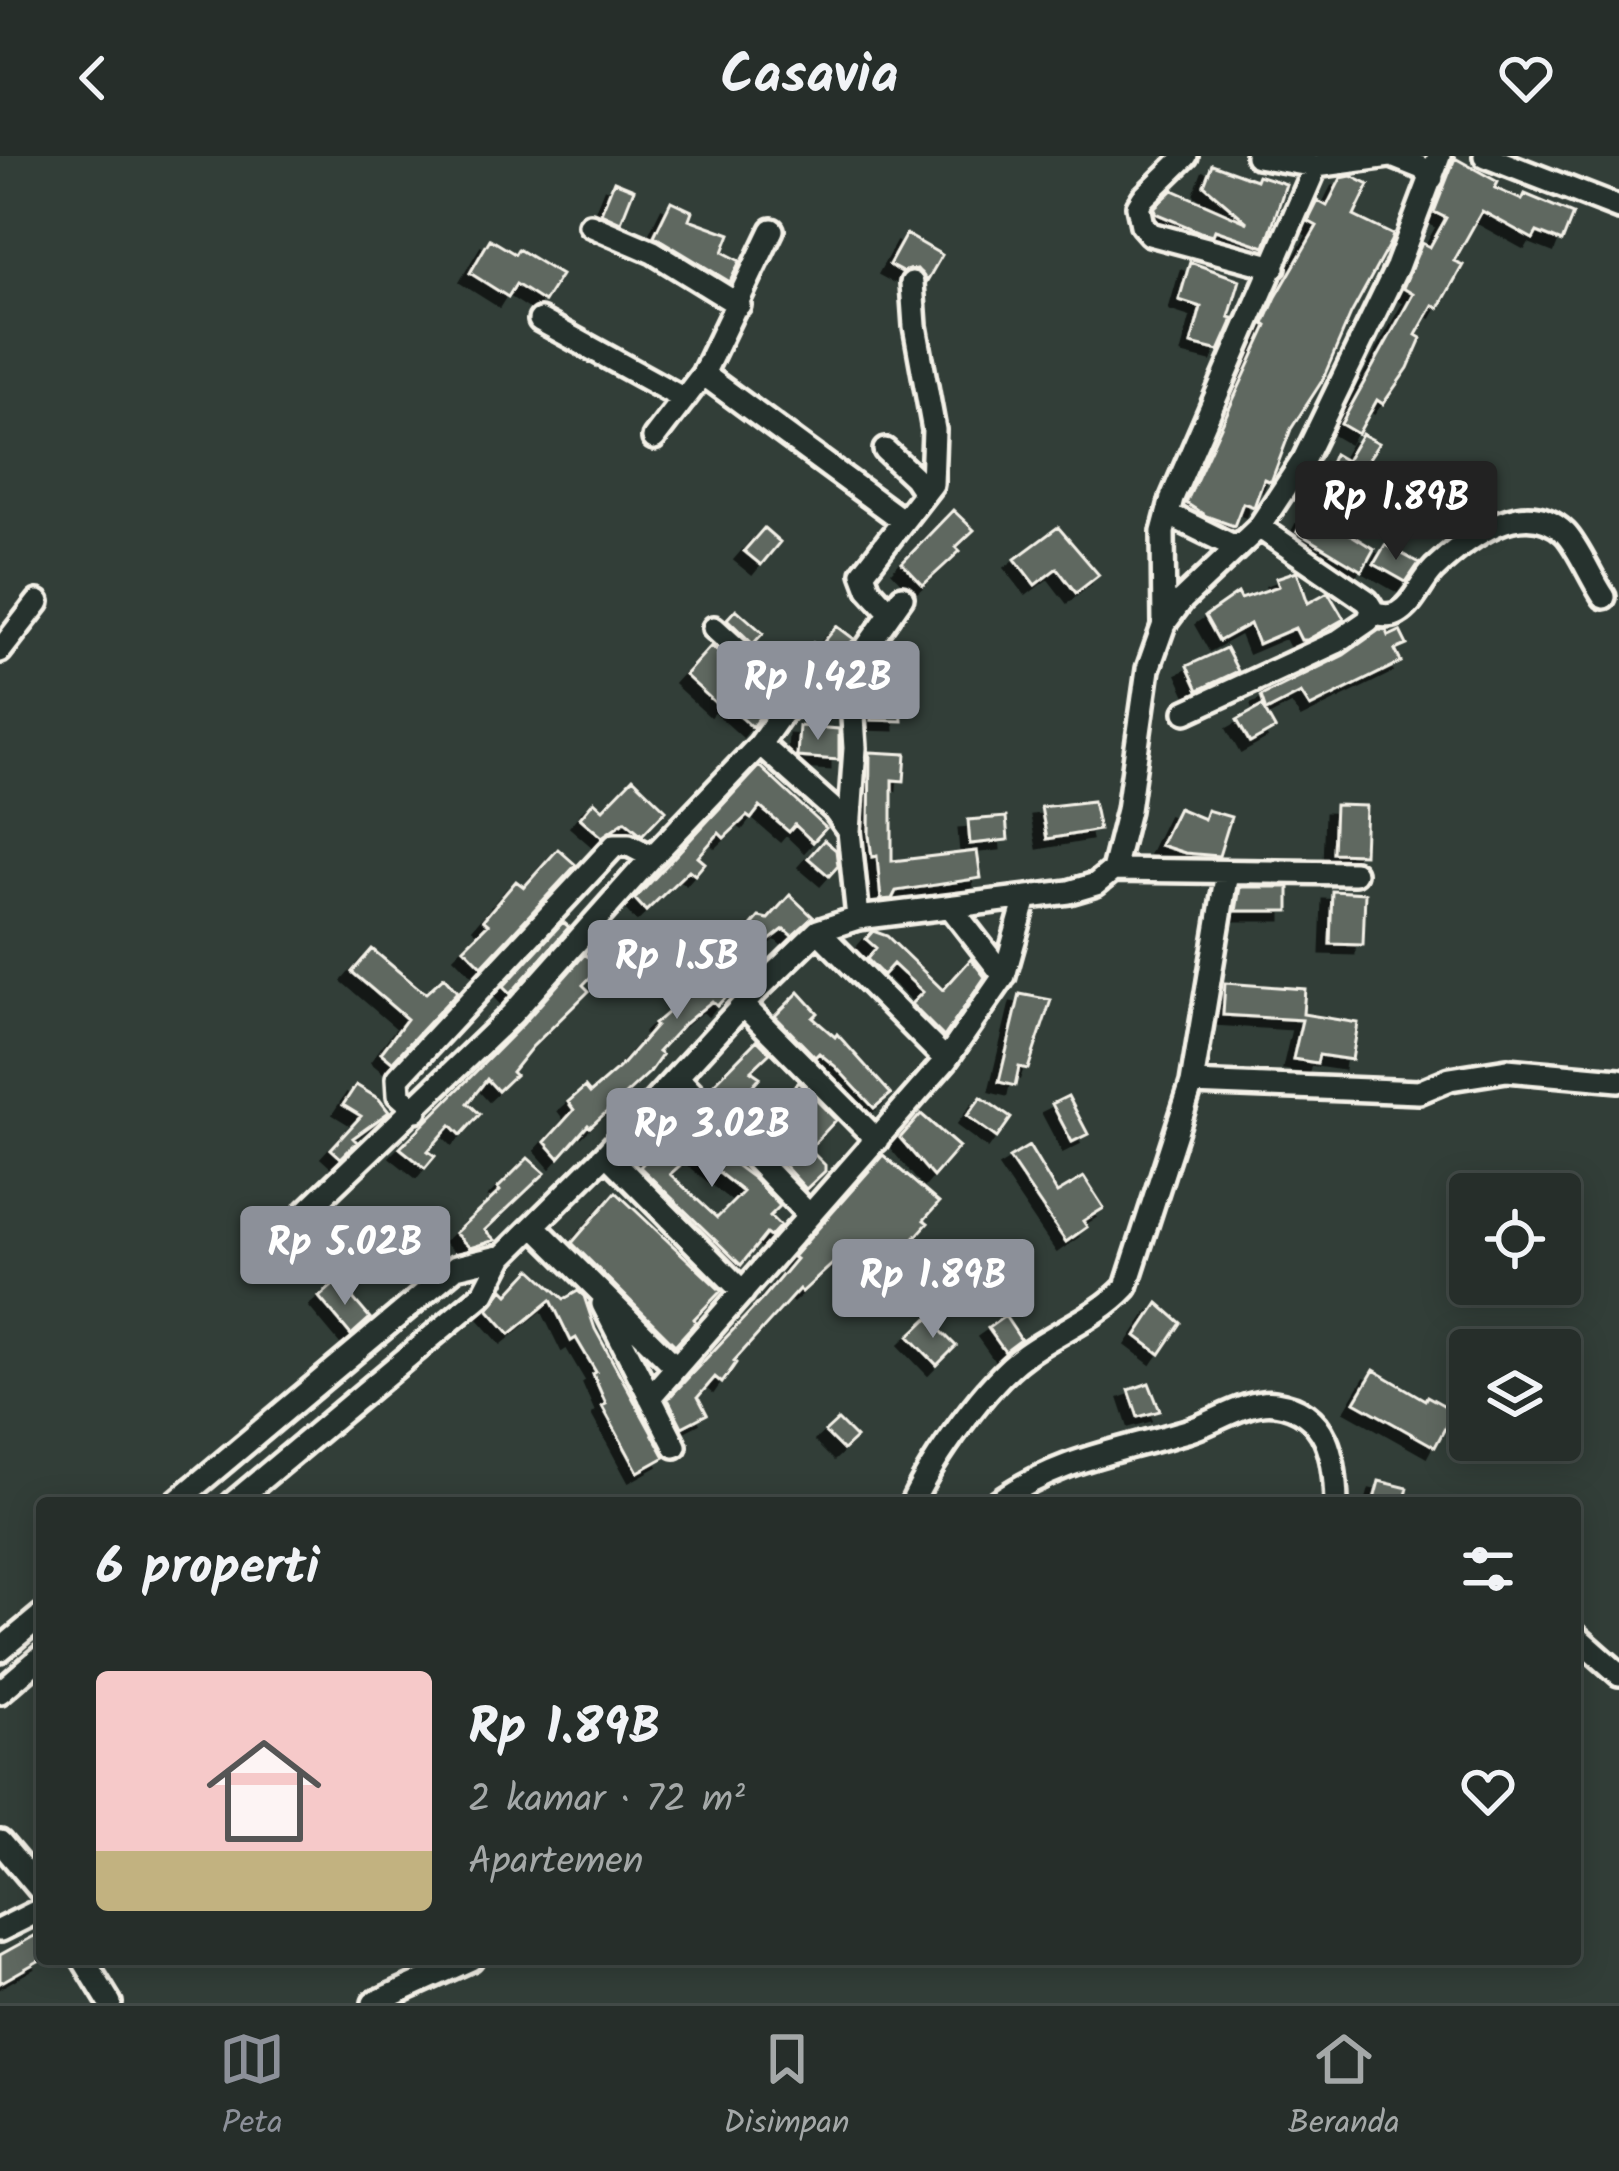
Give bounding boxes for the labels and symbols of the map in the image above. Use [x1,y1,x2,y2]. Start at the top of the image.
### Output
pin: Rp 1.89B [1272,461,1520,563]
pin: Rp 1.42B [694,641,942,743]
pin: Rp 1.5B [566,920,788,1022]
pin: Rp 3.02B [588,1088,836,1190]
pin: Rp 5.02B [221,1206,469,1308]
pin: Rp 1.89B [809,1239,1057,1341]

